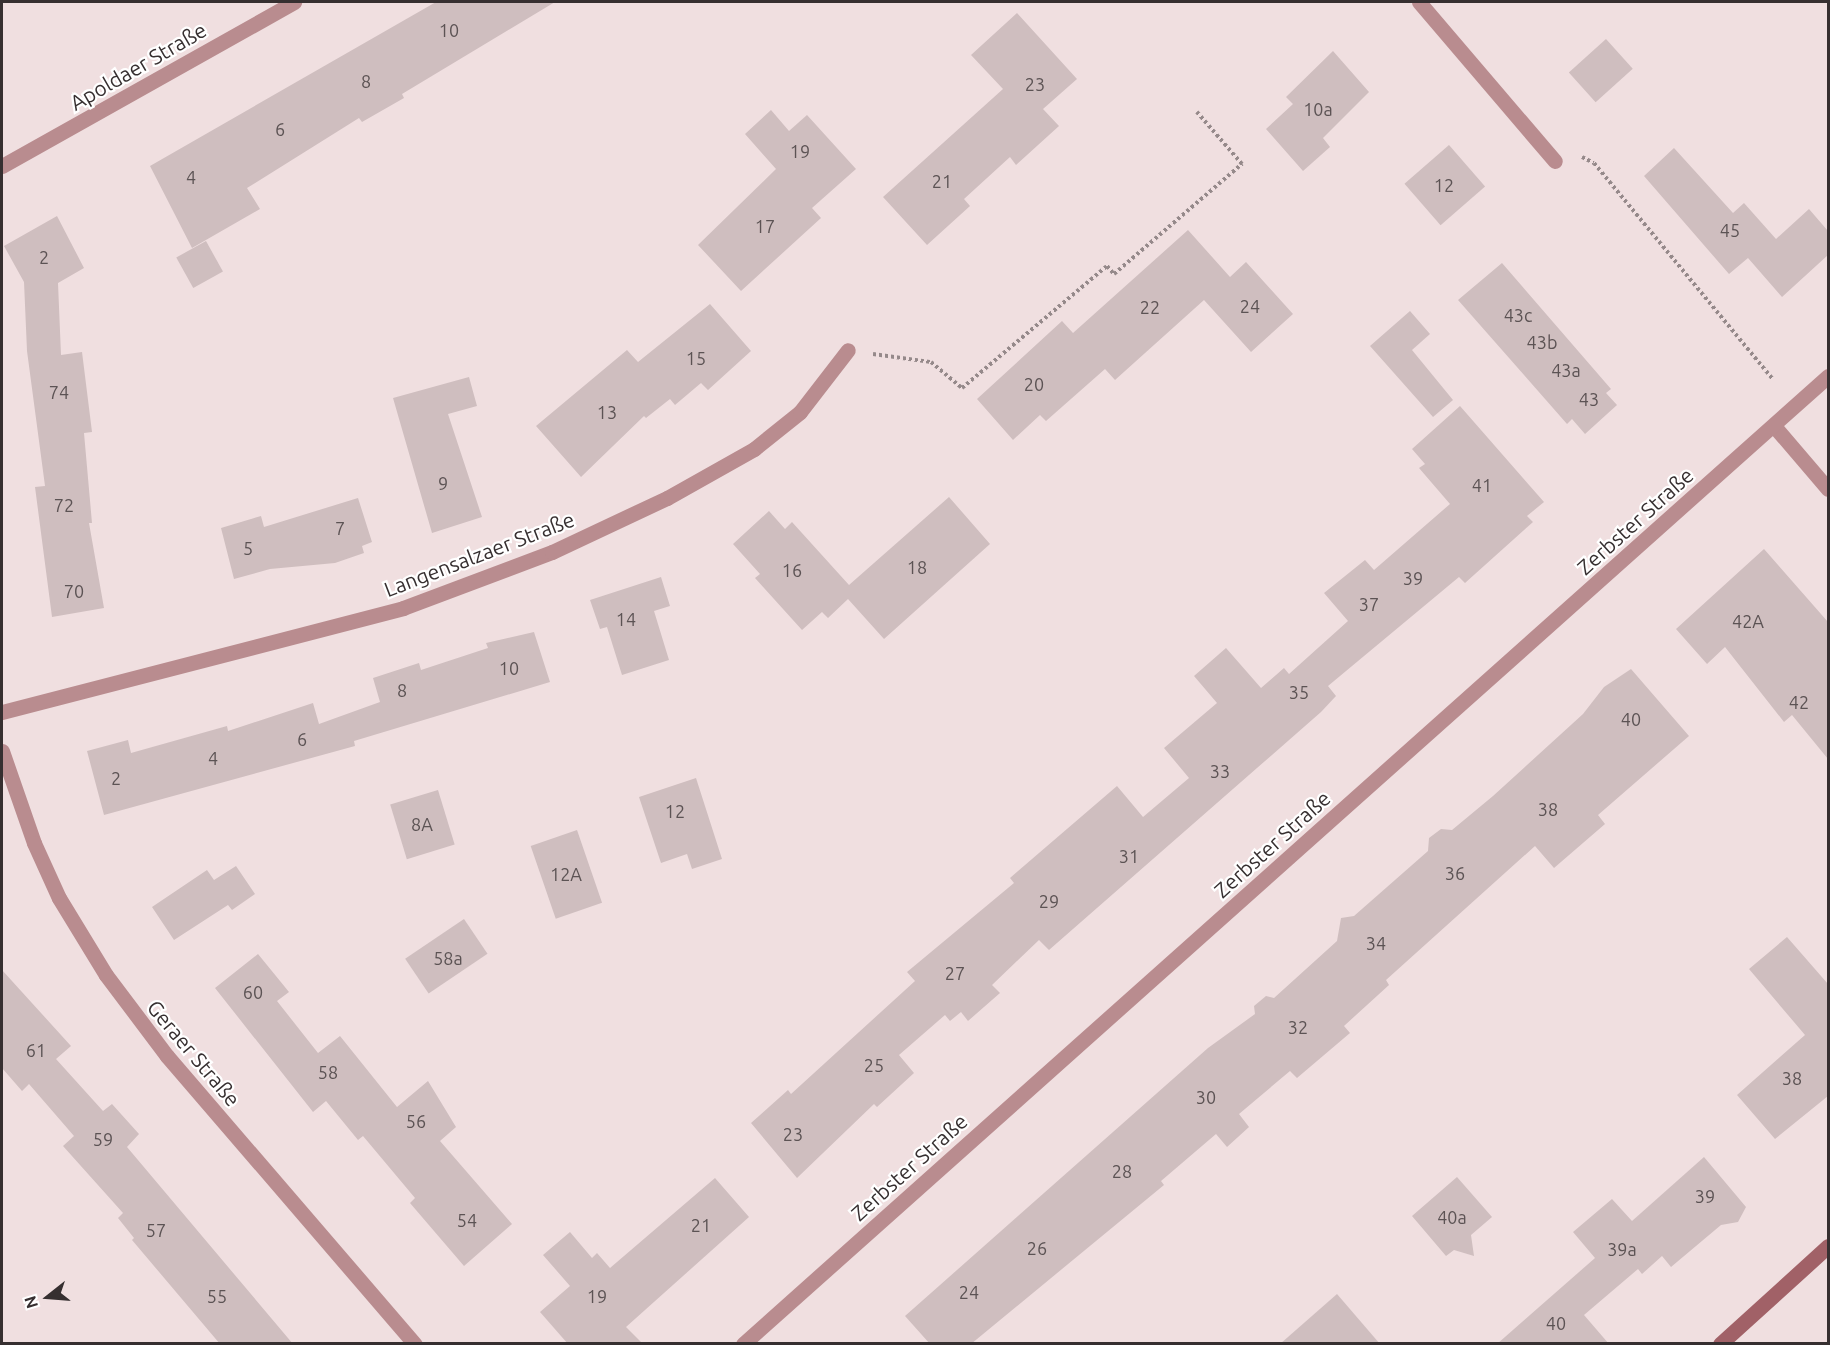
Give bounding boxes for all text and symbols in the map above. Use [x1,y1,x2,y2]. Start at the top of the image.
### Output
street label: Apoldaer Straße [65,17,211,115]
house number: 10 [439,19,459,41]
house number: 8 [361,70,371,92]
house number: 23 [1025,73,1045,95]
house number: 10a [1303,98,1333,120]
house number: 6 [275,118,285,140]
house number: 19 [790,140,810,162]
house number: 4 [186,166,196,188]
house number: 21 [932,170,952,192]
house number: 12 [1434,174,1454,196]
house number: 17 [755,215,775,237]
house number: 45 [1720,219,1740,241]
house number: 2 [39,246,49,268]
house number: 24 [1240,295,1260,317]
house number: 22 [1140,296,1160,318]
house number: 43c [1504,304,1532,326]
house number: 43b [1527,331,1557,353]
house number: 15 [686,347,706,369]
house number: 43a [1551,359,1581,381]
house number: 20 [1024,373,1044,395]
house number: 74 [49,381,69,403]
house number: 43 [1579,388,1599,410]
house number: 13 [597,401,617,423]
street label: Zerbster Straße [1572,462,1698,580]
house number: 9 [438,472,448,494]
house number: 41 [1472,474,1492,496]
house number: 72 [54,494,74,516]
street label: Langensalzaer Straße [380,506,578,602]
house number: 7 [335,517,345,539]
house number: 5 [243,537,253,559]
house number: 18 [907,556,927,578]
house number: 16 [782,559,802,581]
house number: 39 [1403,567,1423,589]
house number: 70 [64,580,84,602]
house number: 37 [1359,593,1379,615]
house number: 14 [616,608,636,630]
house number: 42A [1732,610,1764,632]
house number: 10 [499,657,519,679]
house number: 8 [397,679,407,701]
house number: 35 [1289,681,1309,703]
house number: 42 [1789,691,1809,713]
house number: 40 [1621,708,1641,730]
house number: 6 [297,728,307,750]
house number: 4 [208,747,218,769]
house number: 33 [1210,760,1230,782]
house number: 2 [111,767,121,789]
street label: Zerbster Straße [1209,785,1335,903]
house number: 38 [1538,798,1558,820]
house number: 12 [665,800,685,822]
house number: 8A [411,813,433,835]
house number: 31 [1119,845,1139,867]
house number: 36 [1445,862,1465,884]
house number: 12A [550,863,582,885]
house number: 29 [1039,890,1059,912]
house number: 34 [1366,932,1386,954]
house number: 58a [433,947,463,969]
house number: 27 [945,962,965,984]
house number: 60 [243,981,263,1003]
street label: Geraer Straße [142,995,246,1111]
house number: 32 [1288,1016,1308,1038]
house number: 61 [26,1039,46,1061]
house number: 25 [864,1054,884,1076]
house number: 58 [318,1061,338,1083]
house number: 38 [1782,1067,1802,1089]
house number: 30 [1196,1086,1216,1108]
street label: Zerbster Straße [846,1108,972,1226]
house number: 56 [406,1110,426,1132]
house number: 23 [783,1123,803,1145]
house number: 59 [93,1128,113,1150]
house number: 28 [1112,1160,1132,1182]
house number: 39 [1695,1185,1715,1207]
house number: 40a [1437,1206,1467,1228]
house number: 54 [457,1209,477,1231]
house number: 21 [691,1214,711,1236]
house number: 57 [146,1219,166,1241]
house number: 26 [1027,1237,1047,1259]
house number: 39a [1607,1238,1637,1260]
north arrow [18,1267,78,1327]
house number: 24 [959,1281,979,1303]
house number: 55 [207,1285,227,1307]
house number: 19 [587,1285,607,1307]
text: N [20,1294,41,1311]
house number: 40 [1546,1312,1566,1334]

